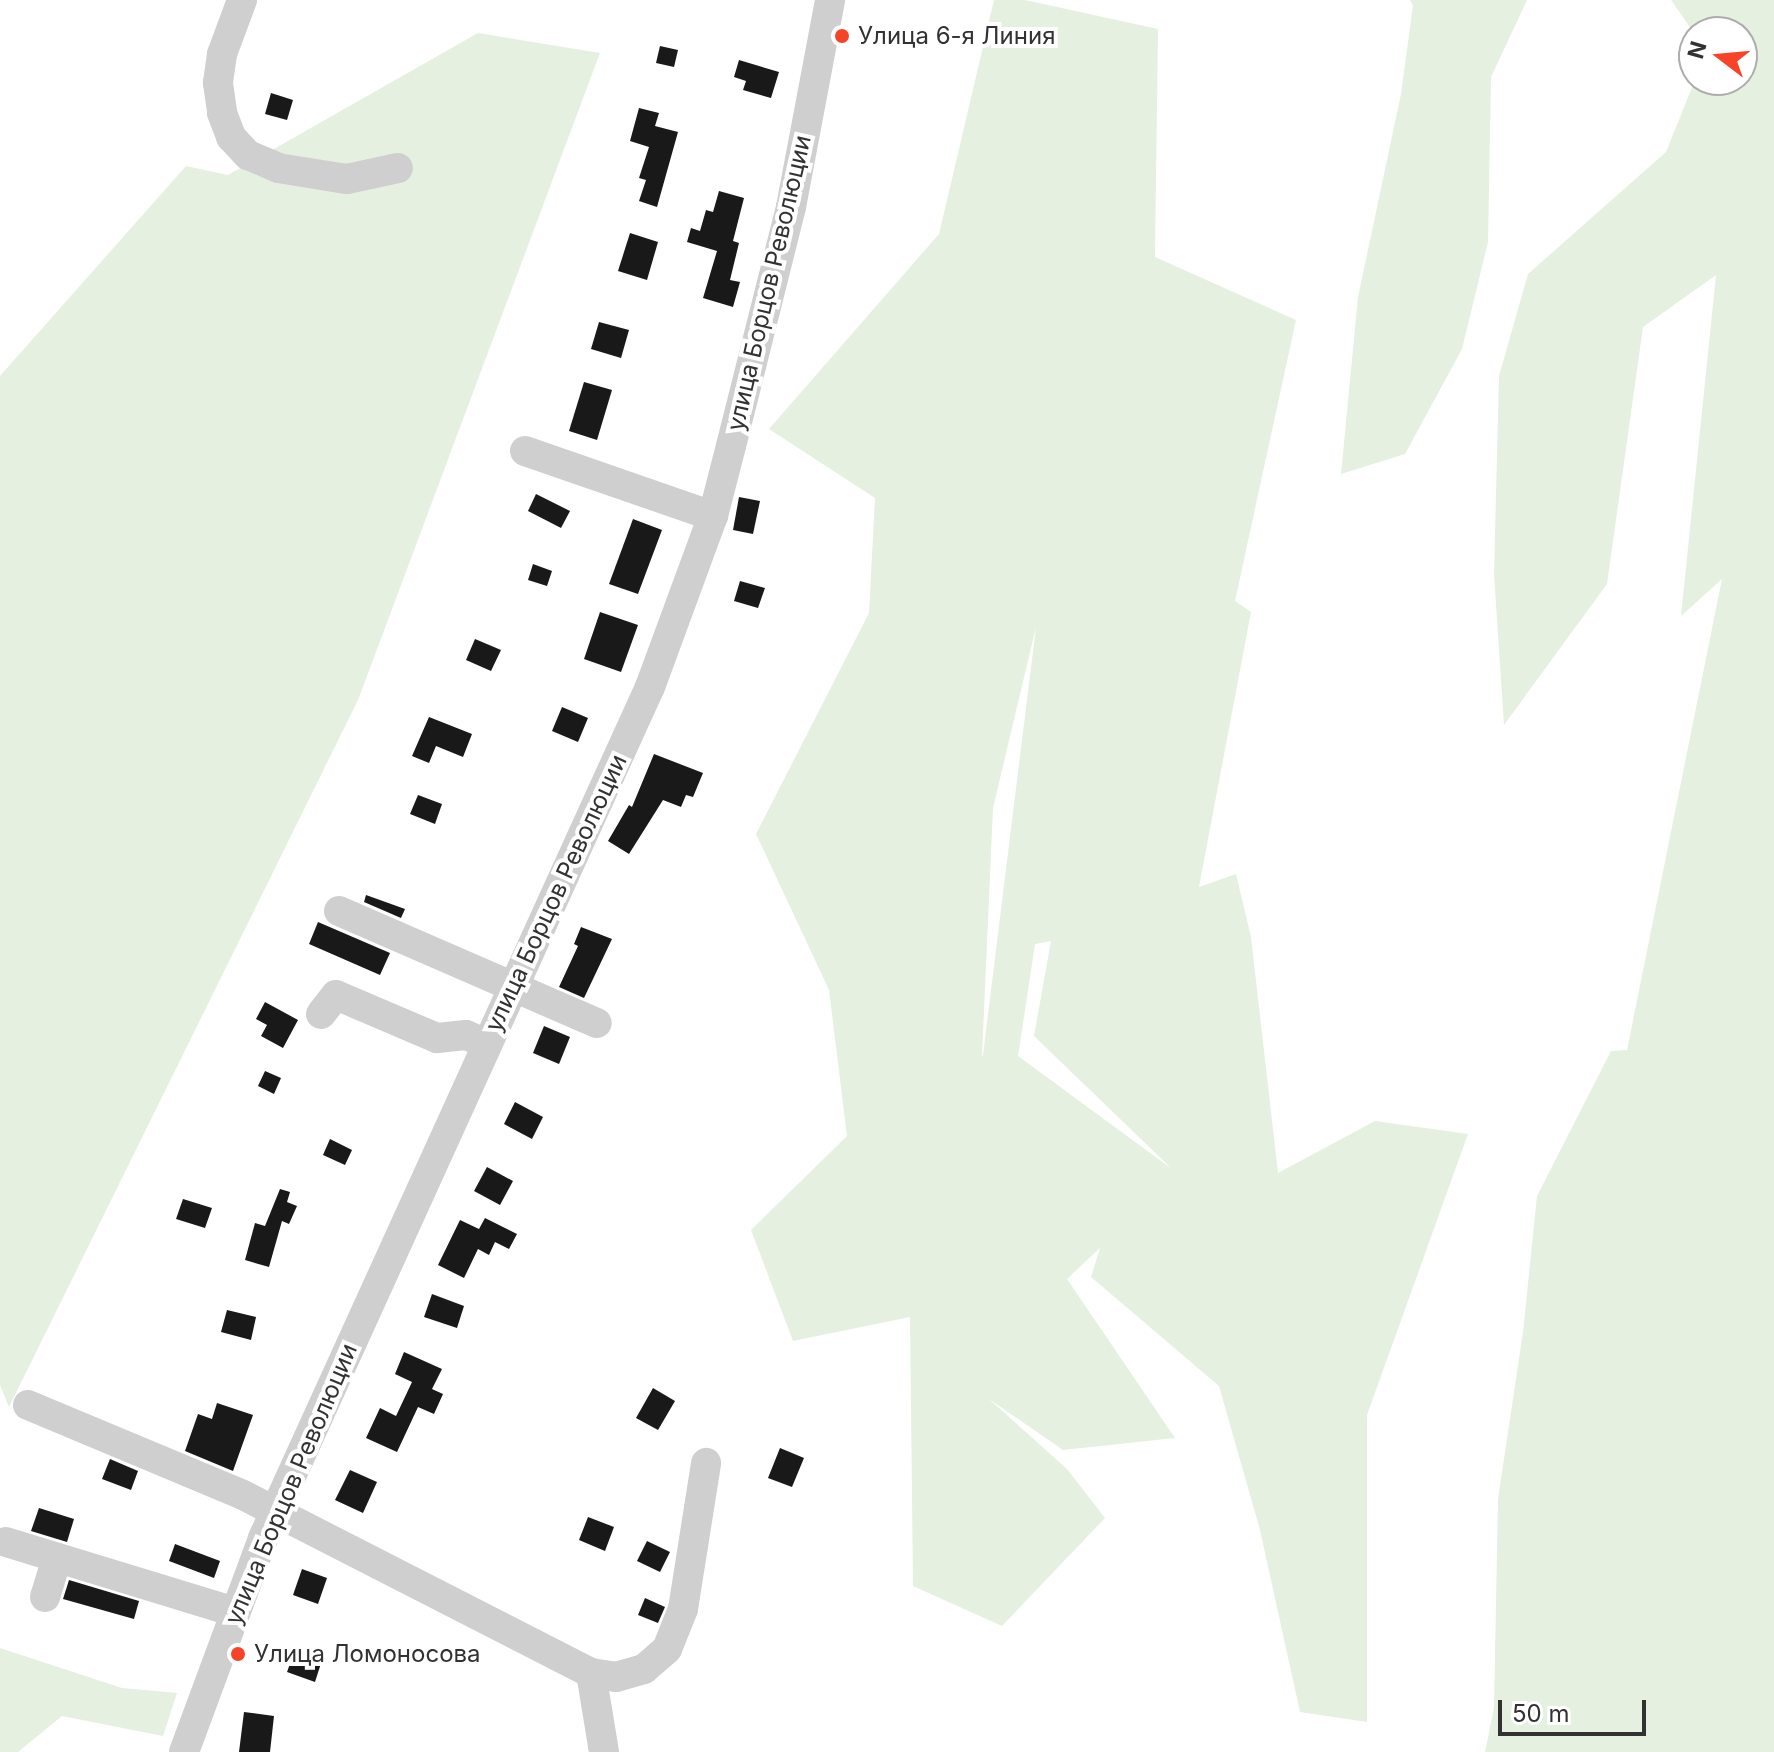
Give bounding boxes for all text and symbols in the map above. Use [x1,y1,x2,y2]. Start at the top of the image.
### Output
north arrow [1678,16,1758,96]
place label: Улица 6-я Линия [858,22,1055,50]
marker: Улица 6-я Линия [833,27,851,45]
text: N [1682,38,1712,62]
street label: улица Борцов Революции [721,132,817,434]
street label: улица Борцов Революции [479,750,633,1036]
street label: улица Борцов Революции [219,1339,363,1629]
place label: Улица Ломоносова [254,1640,481,1668]
marker: Улица Ломоносова [229,1645,247,1663]
scale bar [1502,1684,1650,1734]
text: 50 m [1512,1699,1570,1728]

